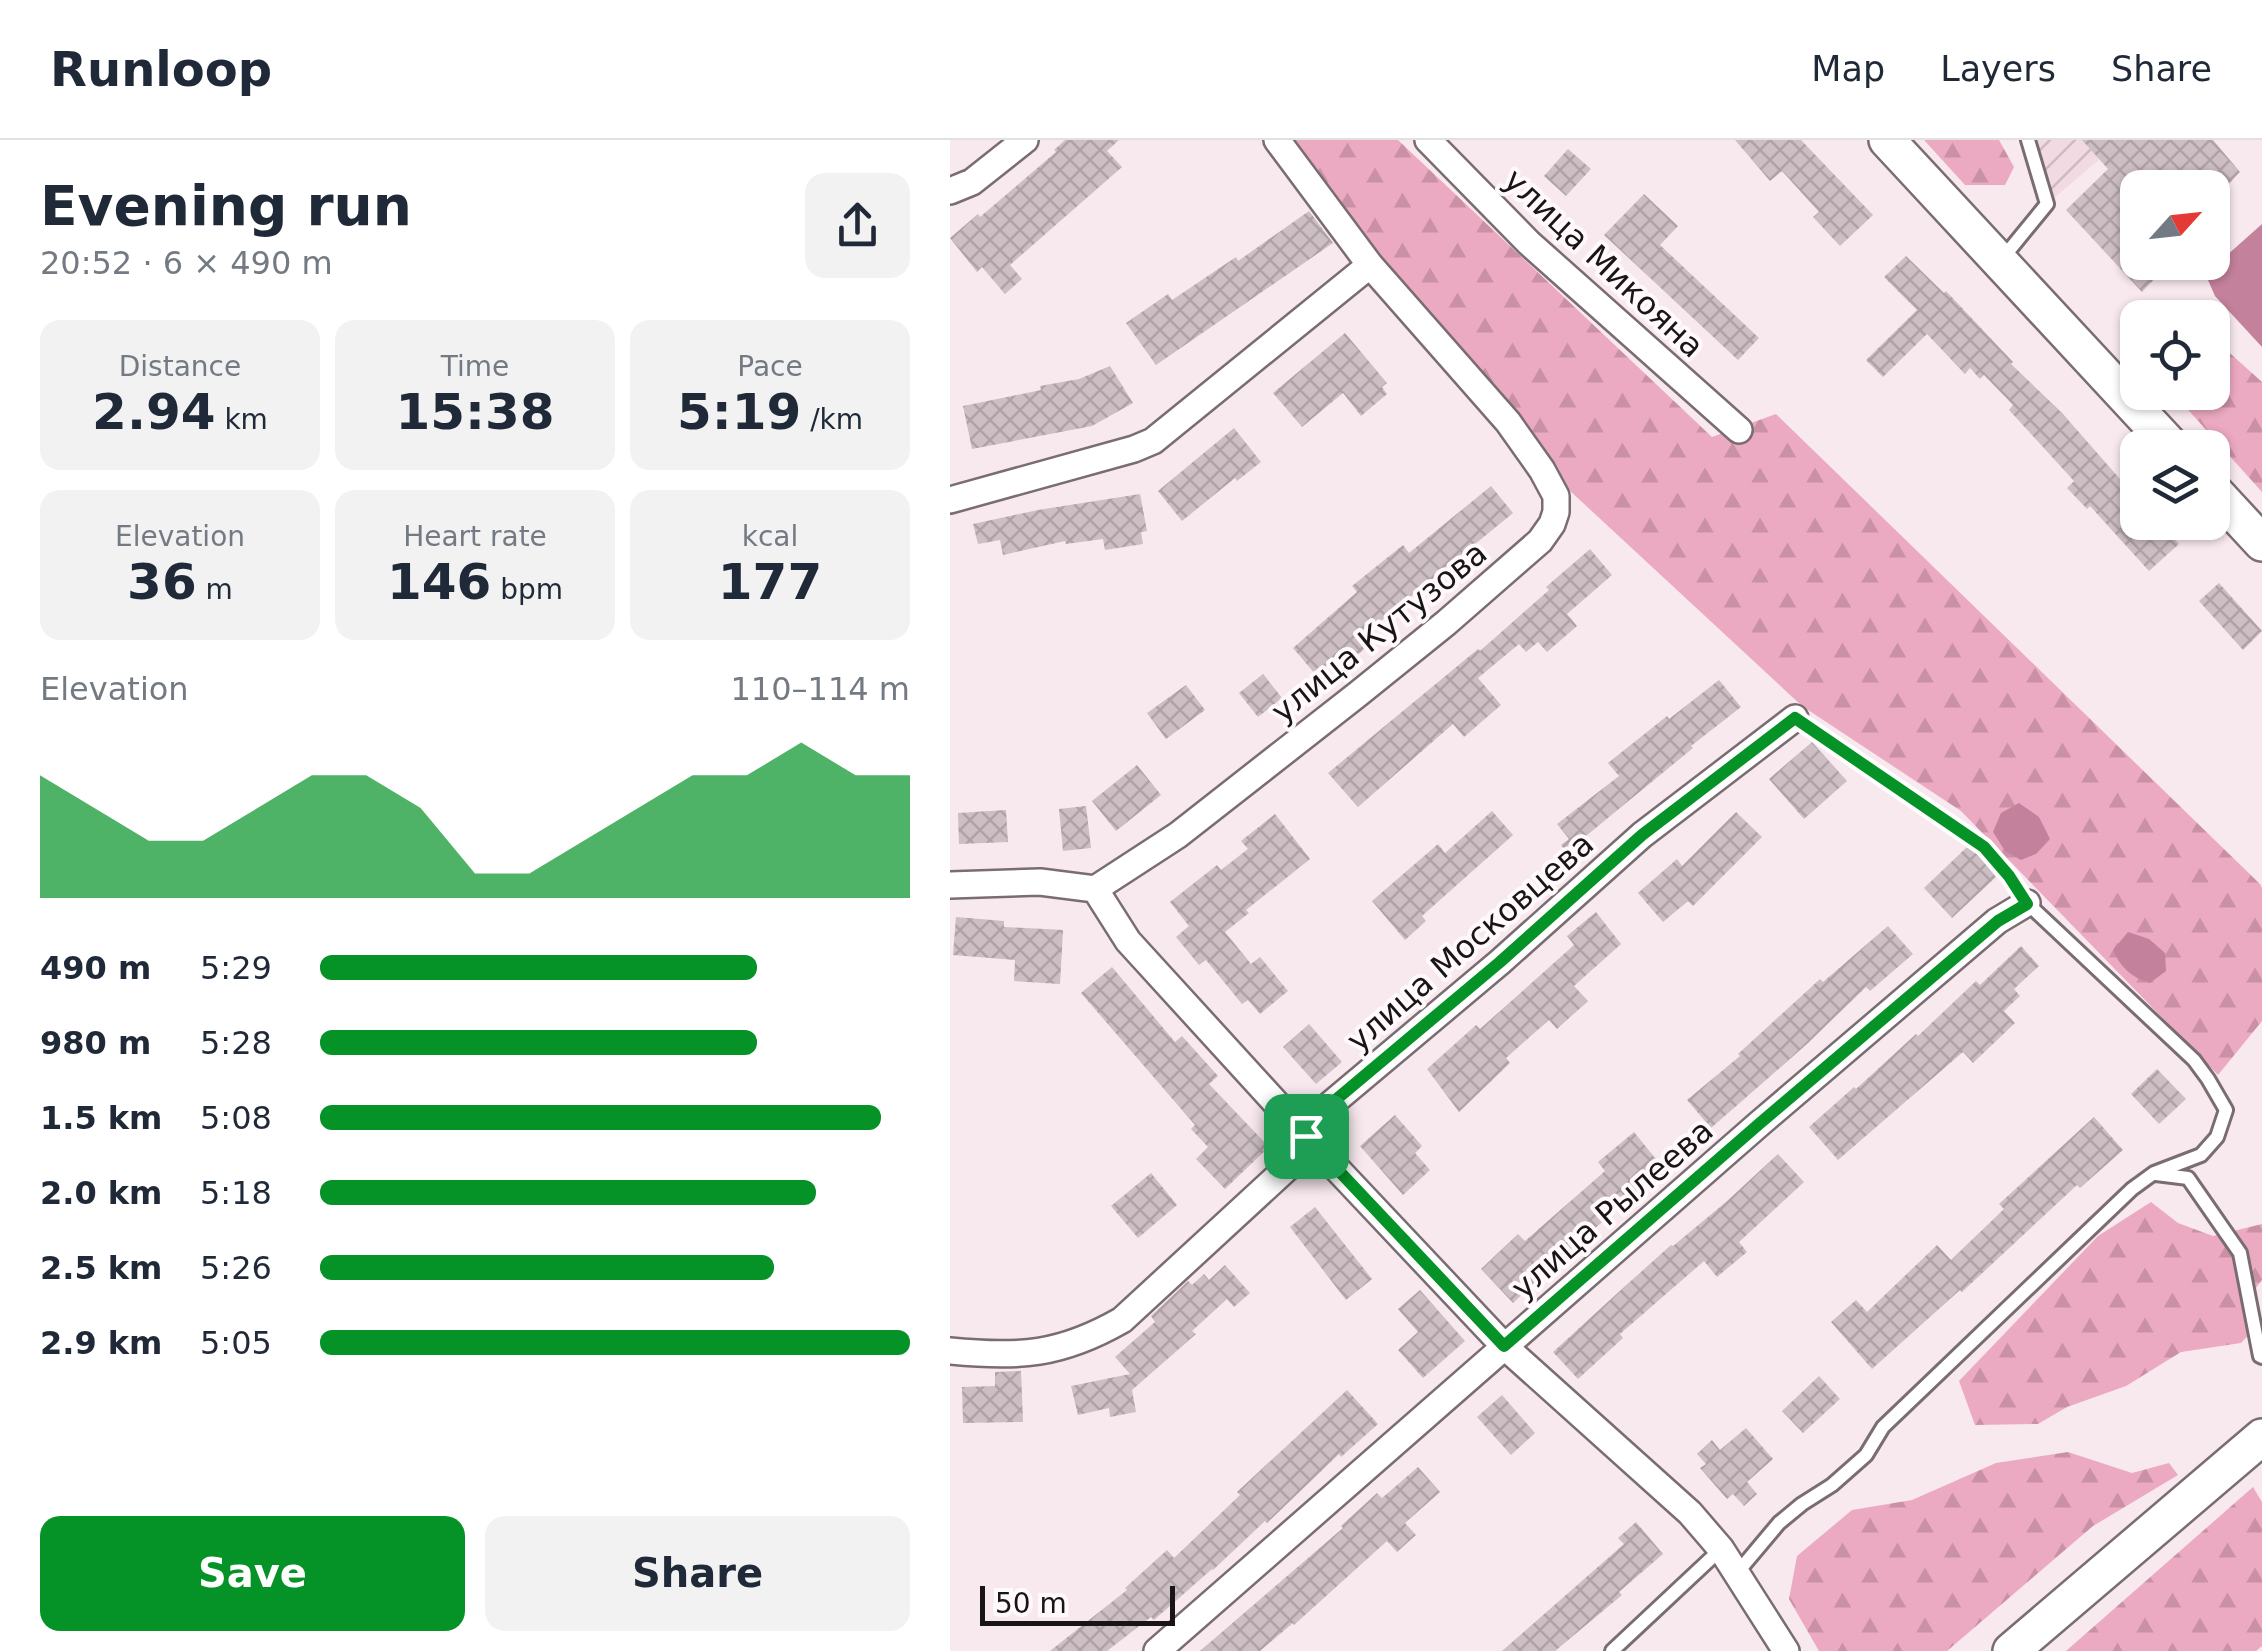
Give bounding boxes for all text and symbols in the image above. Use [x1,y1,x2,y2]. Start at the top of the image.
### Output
text: Runloop [50,41,272,97]
text: Map [1811,49,1885,89]
text: Layers [1940,49,2056,89]
text: Share [2111,49,2212,89]
street label: улица Микояна [1496,161,1712,365]
north arrow [2120,170,2230,280]
map controls [2120,170,2230,540]
button: share [805,173,910,278]
text: Evening run [40,174,412,238]
text: 20:52 · 6 × 490 m [40,244,333,282]
button: locate [2120,300,2230,410]
text: Distance [119,350,241,383]
text: Time [441,350,509,383]
text: Pace [737,350,803,383]
text: 2.94 [92,383,215,441]
text: 15:38 [395,383,555,441]
text: 5:19 [677,383,801,441]
text: km [215,403,268,436]
text: /km [801,403,863,436]
button: layers [2120,430,2230,540]
text: Elevation [115,520,245,553]
text: Heart rate [403,520,547,553]
text: kcal [742,520,798,553]
street label: улица Кутузова [1264,534,1494,730]
text: 36 [127,553,197,611]
text: 146 [387,553,491,611]
text: 177 [718,553,822,611]
text: m [197,573,233,606]
text: bpm [491,573,563,606]
text: Elevation [40,670,189,708]
text: 110–114 m [731,670,910,708]
street label: улица Московцева [1339,825,1601,1059]
text: 490 m [40,949,151,987]
text: 5:29 [200,949,272,987]
text: 980 m [40,1024,151,1062]
text: 5:28 [200,1024,272,1062]
pin [1264,1094,1349,1179]
text: 1.5 km [40,1099,162,1137]
text: 5:08 [200,1099,272,1137]
icon: arrive [1279,1109,1334,1164]
street label: улица Рылеева [1503,1111,1721,1307]
text: 2.0 km [40,1174,162,1212]
text: 5:18 [200,1174,272,1212]
text: 2.5 km [40,1249,162,1287]
text: 5:26 [200,1249,272,1287]
text: 2.9 km [40,1324,162,1362]
text: 5:05 [200,1324,272,1362]
button: Save [40,1516,465,1631]
button: Share [485,1516,910,1631]
scale bar [980,1581,1175,1626]
text: 50 m [995,1587,1067,1620]

